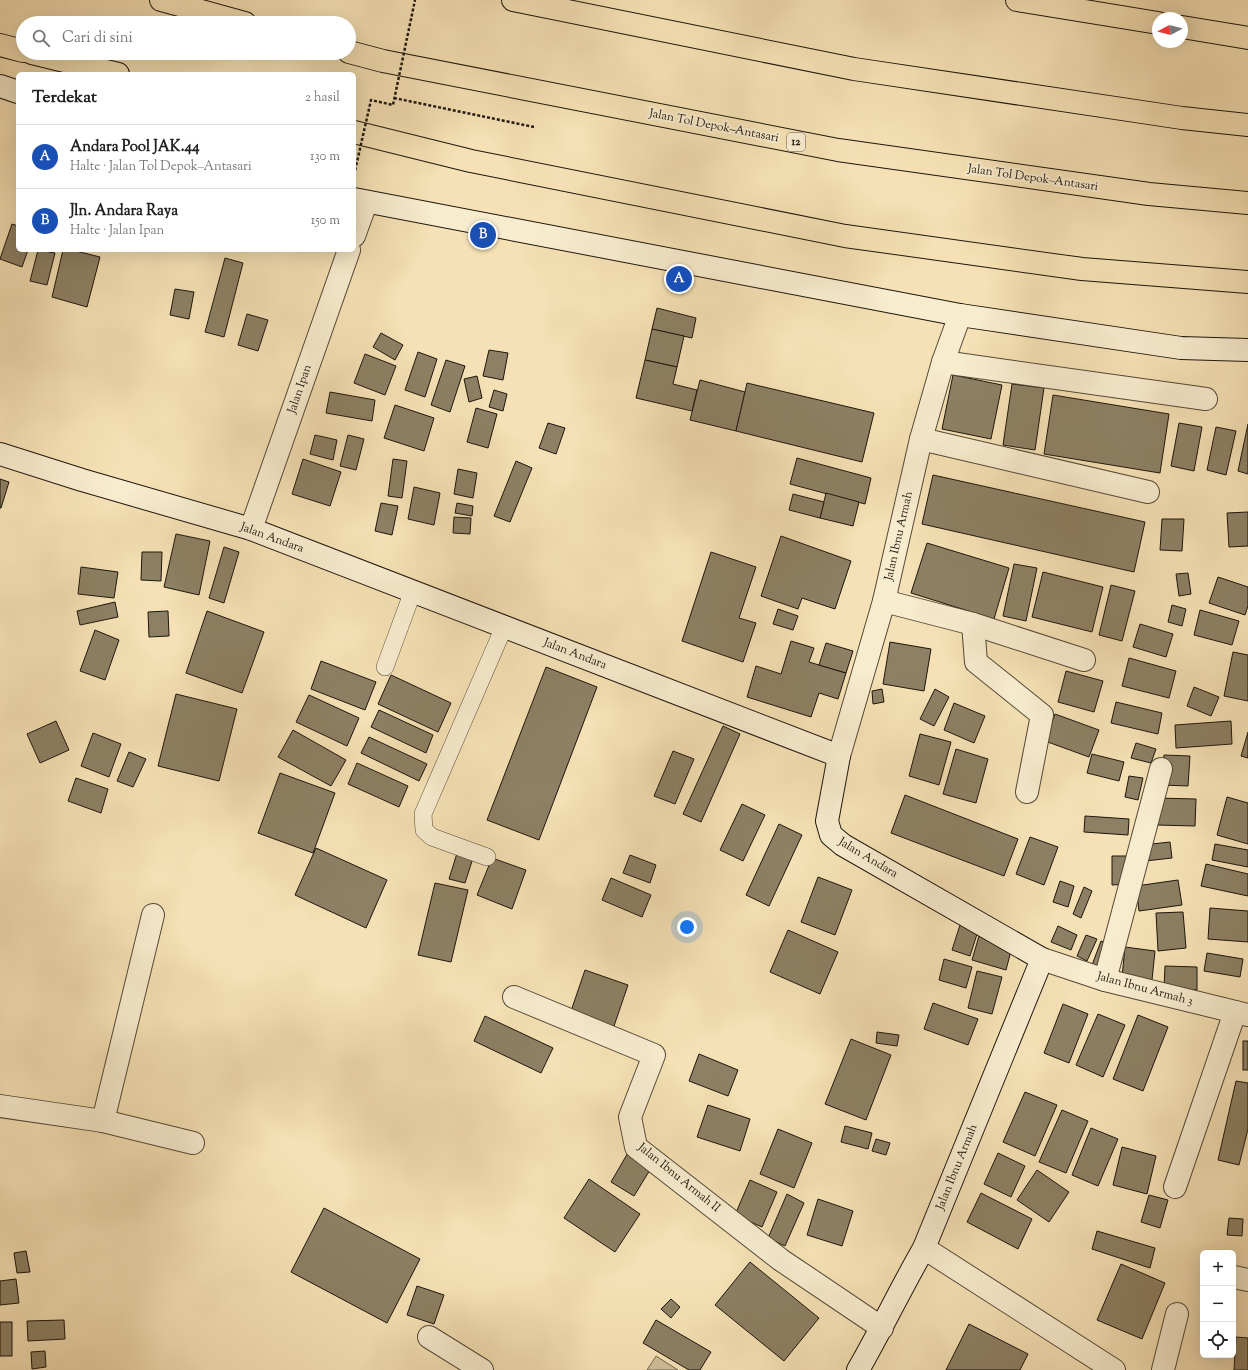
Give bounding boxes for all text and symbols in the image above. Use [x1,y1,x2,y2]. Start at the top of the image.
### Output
north arrow [1152,12,1188,48]
search box [16,16,356,60]
icon: search [30,27,52,49]
text: Cari di sini [62,28,133,49]
text: Terdekat [32,86,97,110]
text: 2 hasil [305,89,340,107]
street label: Jalan Tol Depok–Antasari [647,104,781,147]
road number: 12 [787,133,805,151]
text: Andara Pool JAK.44 [70,137,200,158]
text: A [40,148,50,166]
text: 130 m [310,148,340,166]
text: Halte · Jalan Tol Depok–Antasari [70,158,252,176]
street label: Jalan Tol Depok–Antasari [966,160,1100,196]
text: Jln. Andara Raya [70,201,178,222]
text: B [41,212,49,230]
text: 150 m [311,212,340,230]
pin: B [470,220,496,250]
text: Halte · Jalan Ipan [70,222,164,240]
pin: A [666,264,692,294]
street label: Jalan Ipan [283,362,317,417]
street label: Jalan Ibnu Armah [880,490,918,583]
street label: Jalan Andara [237,518,307,558]
street label: Jalan Andara [540,633,610,674]
street label: Jalan Andara [834,833,902,883]
your location [677,917,697,937]
street label: Jalan Ibnu Armah 3 [1094,967,1195,1010]
street label: Jalan Ibnu Armah [931,1121,982,1214]
street label: Jalan Ibnu Armah II [633,1138,724,1217]
map controls [1200,1250,1236,1358]
button: + [1200,1250,1236,1286]
button: − [1200,1286,1236,1322]
button: locate [1200,1322,1236,1358]

